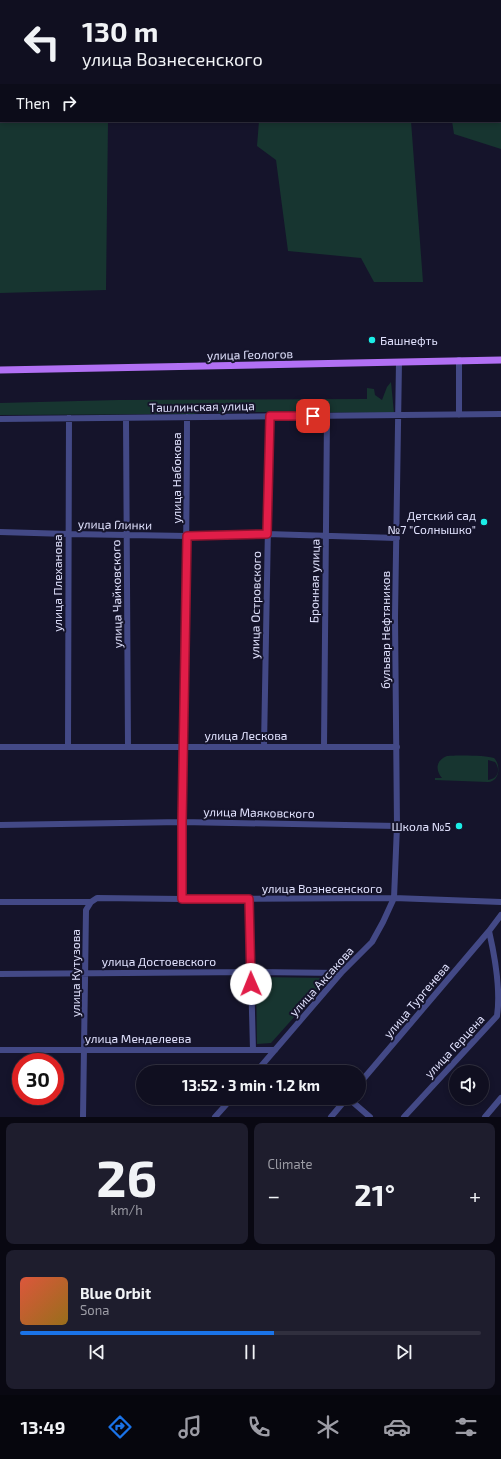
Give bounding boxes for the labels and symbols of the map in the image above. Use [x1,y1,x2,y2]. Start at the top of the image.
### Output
place label: Башнефть [380,333,438,347]
marker: Башнефть [367,335,377,345]
street label: улица Геологов [207,346,293,363]
street label: Ташлинская улица [149,398,255,415]
pin [296,399,330,433]
street label: улица Набокова [169,432,184,524]
place label: Детский сад №7 "Солнышко" [387,508,476,536]
street label: улица Глинки [78,516,152,533]
marker: Детский сад №7 "Солнышко" [479,517,489,527]
street label: улица Плеханова [50,534,65,632]
street label: улица Чайковского [108,539,125,648]
street label: Бронная улица [306,539,323,623]
street label: улица Островского [247,551,264,659]
street label: бульвар Нефтяников [378,571,393,689]
street label: улица Лескова [205,728,287,743]
street label: улица Маяковского [203,804,315,821]
place label: Школа №5 [391,819,451,833]
marker: Школа №5 [454,821,464,831]
street label: улица Вознесенского [262,881,382,896]
street label: улица Кутузова [68,929,83,1017]
street label: улица Аксакова [286,943,357,1019]
street label: улица Достоевского [102,954,216,969]
street label: улица Тургенева [380,959,452,1041]
position arrow [230,963,272,1005]
street label: улица Герцена [421,1012,488,1081]
street label: улица Менделеева [85,1031,191,1046]
speed limit sign: 30 [12,1053,64,1105]

